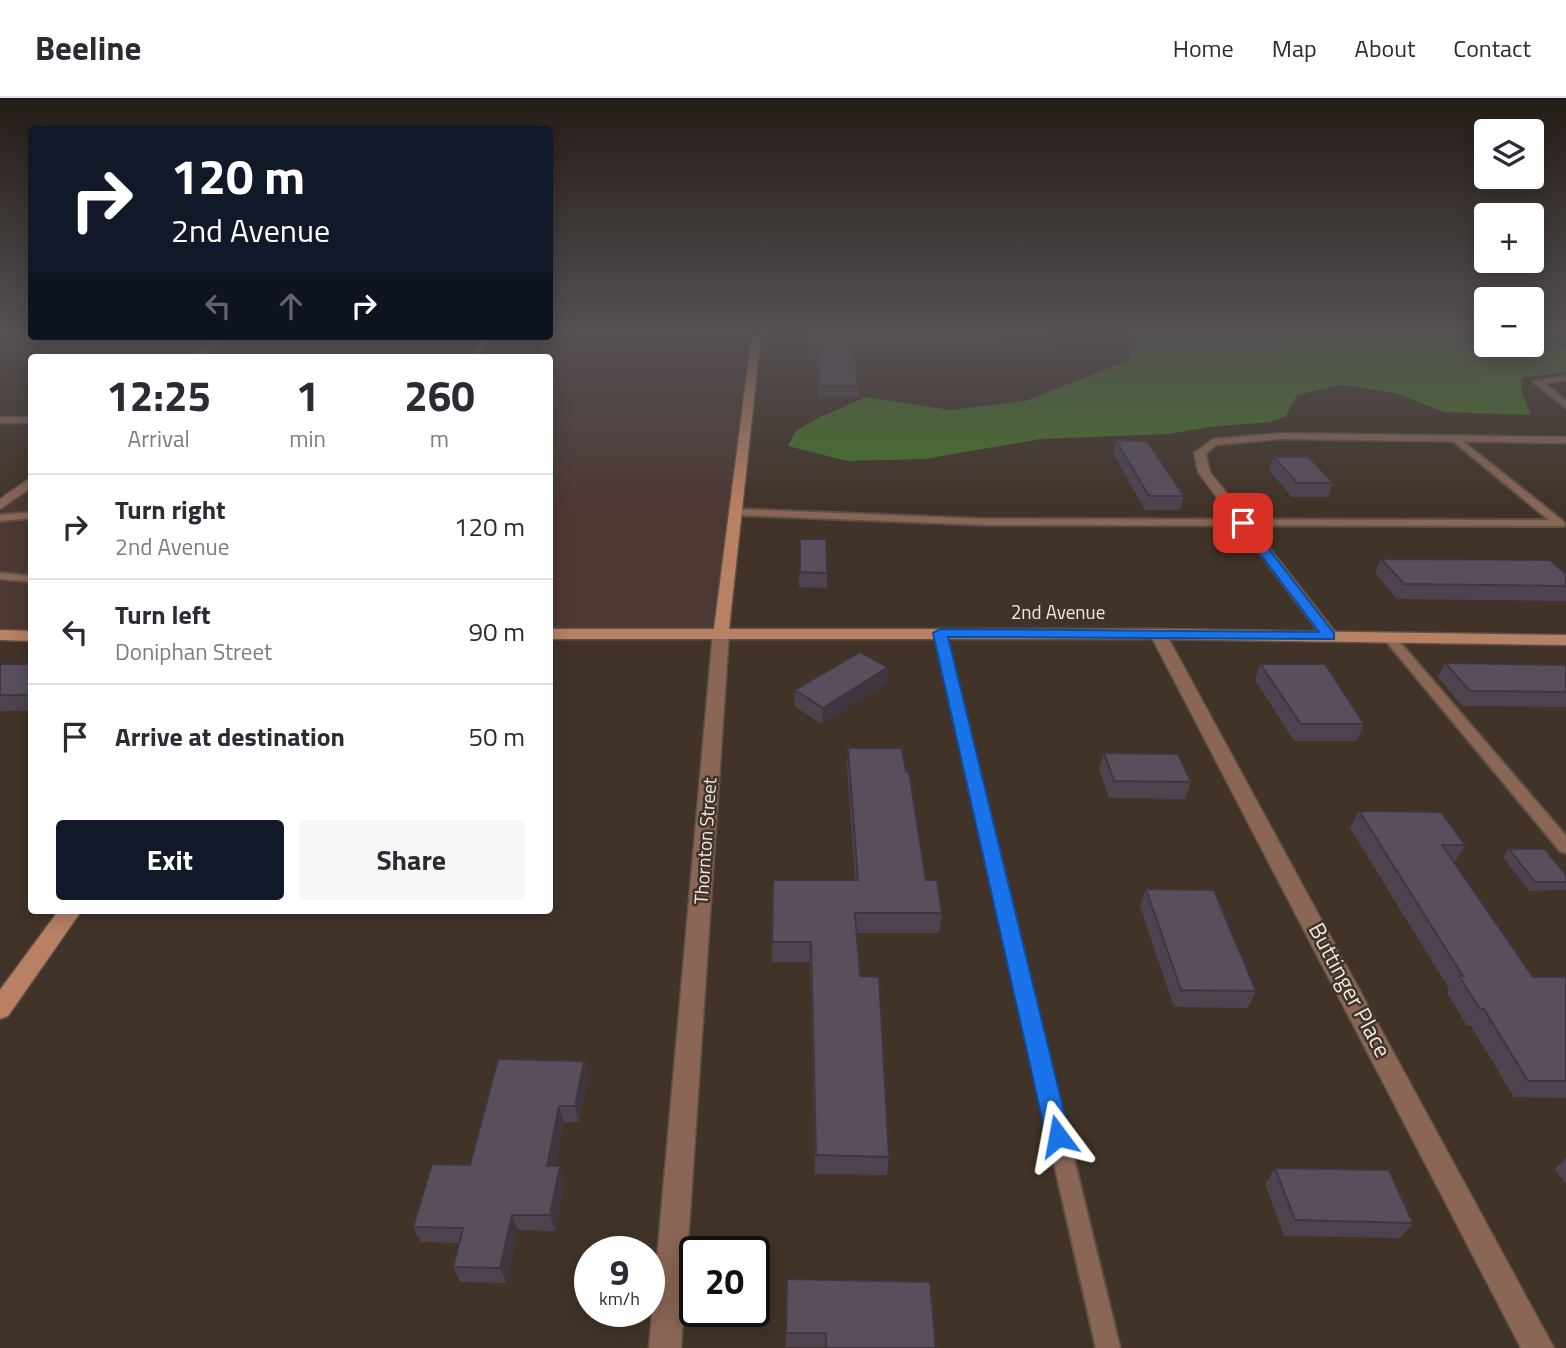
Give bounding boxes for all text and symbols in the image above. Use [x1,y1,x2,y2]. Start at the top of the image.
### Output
text: Beeline [35,23,141,73]
text: Home [1173,30,1234,66]
text: Map [1272,30,1317,66]
text: About [1355,30,1415,66]
text: Contact [1453,30,1531,66]
map controls [1474,119,1544,357]
button: layers [1474,119,1544,189]
text: 120 m [171,138,305,213]
icon: right [56,154,147,245]
button: + [1474,203,1544,273]
text: 2nd Avenue [171,206,330,254]
icon: left [199,287,237,325]
icon: ahead [272,287,310,325]
icon: right [345,287,383,325]
button: − [1474,287,1544,357]
text: 12:25 [106,363,211,427]
text: 1 [296,363,319,427]
text: 260 [404,363,475,427]
text: Arrival [127,421,190,456]
text: min [289,421,326,456]
text: m [430,421,449,456]
text: Turn right [115,490,226,529]
pin [1213,493,1273,553]
icon: arrive [1224,504,1262,542]
text: 120 m [454,507,525,546]
icon: right [56,508,94,546]
text: 2nd Avenue [115,529,229,564]
text: Turn left [115,595,210,634]
street label: 2nd Avenue [1011,597,1105,626]
text: 90 m [468,612,525,651]
icon: left [56,613,94,651]
text: Doniphan Street [115,634,272,669]
text: Arrive at destination [115,717,345,756]
text: 50 m [468,717,525,756]
icon: arrive [56,718,94,756]
street label: Thornton Street [686,776,723,905]
button: Exit [56,820,284,900]
button: Share [298,820,525,900]
street label: Buttinger Place [1300,916,1401,1063]
position arrow [1021,1099,1095,1173]
speed limit sign: 20 [679,1236,770,1327]
text: 9 [610,1245,629,1299]
text: km/h [599,1285,640,1312]

